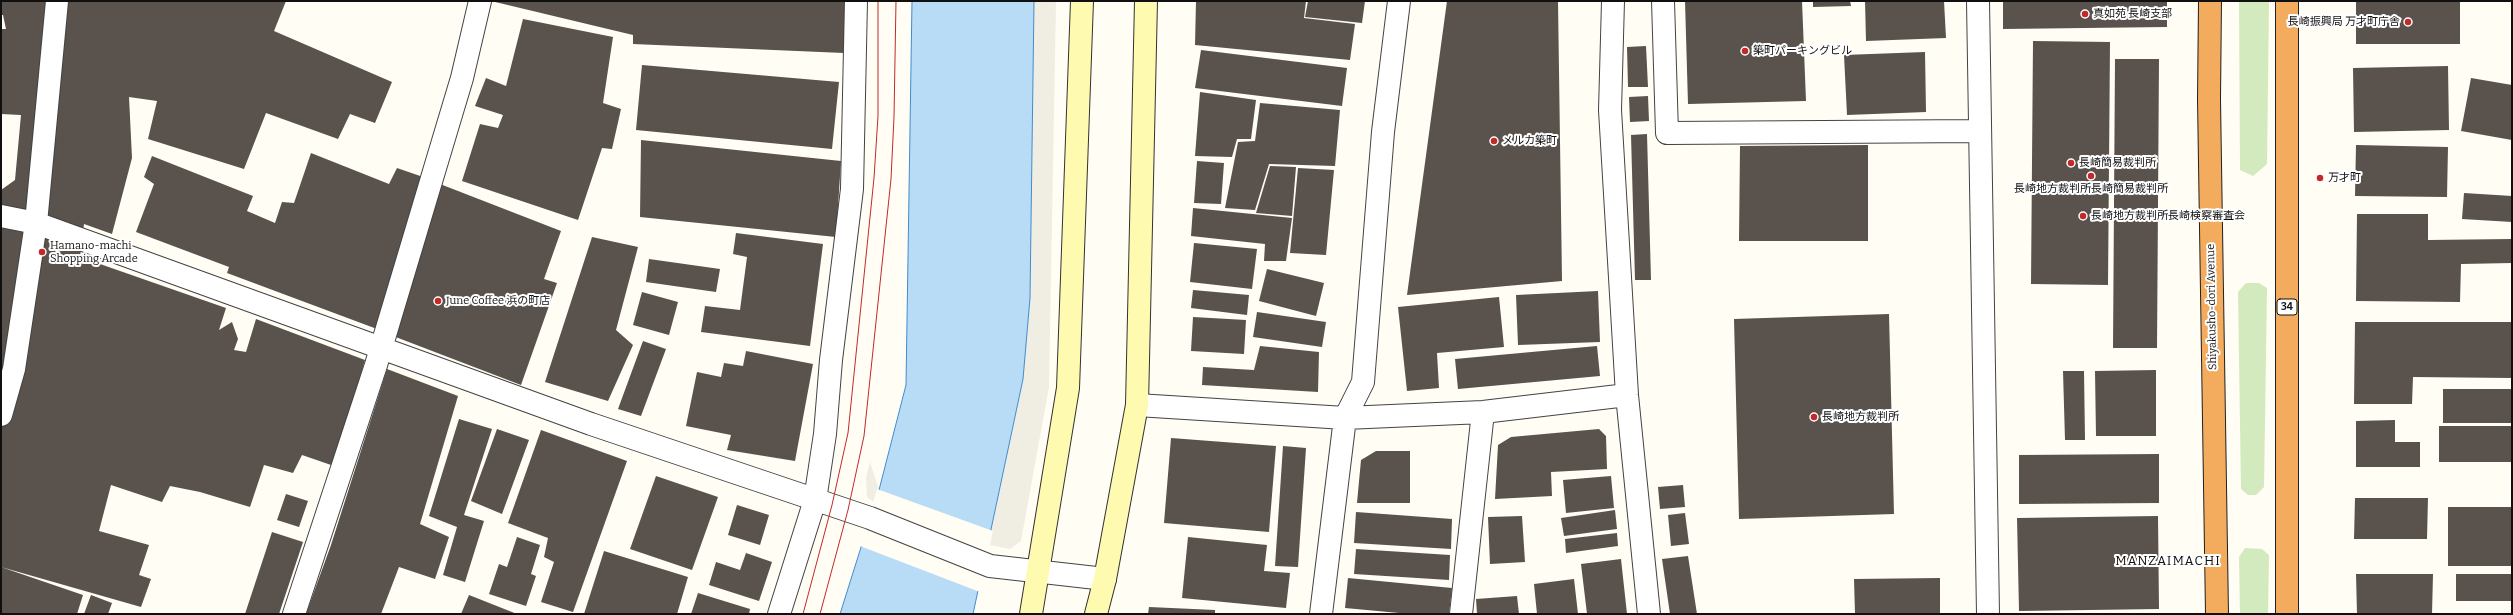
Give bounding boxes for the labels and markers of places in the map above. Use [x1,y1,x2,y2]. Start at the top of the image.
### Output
place label: 真如苑 長崎支部 [2093,7,2172,21]
marker: 真如苑 長崎支部 [2080,9,2090,19]
place label: 長崎振興局 万才町庁舎 [2288,15,2400,29]
marker: 長崎振興局 万才町庁舎 [2403,17,2413,27]
place label: 築町パーキングビル [1753,44,1852,58]
marker: 築町パーキングビル [1740,46,1750,56]
place label: メルカ築町 [1502,134,1557,148]
marker: メルカ築町 [1489,136,1499,146]
place label: 長崎簡易裁判所 [2079,156,2156,170]
marker: 長崎簡易裁判所 [2066,158,2076,168]
marker: 長崎地方裁判所長崎簡易裁判所 [2086,171,2096,181]
place label: 万才町 [2328,171,2361,185]
marker: 万才町 [2315,173,2325,183]
place label: 長崎地方裁判所長崎簡易裁判所 [2014,182,2168,196]
place label: 長崎地方裁判所長崎検察審査会 [2091,209,2245,223]
marker: 長崎地方裁判所長崎検察審査会 [2078,211,2088,221]
place label: Hamano-machi Shopping Arcade [50,239,138,265]
marker: Hamano-machi Shopping Arcade [37,247,47,257]
place label: June Coffee 浜の町店 [446,294,550,308]
marker: June Coffee 浜の町店 [433,296,443,306]
place label: 長崎地方裁判所 [1822,410,1899,424]
marker: 長崎地方裁判所 [1809,412,1819,422]

